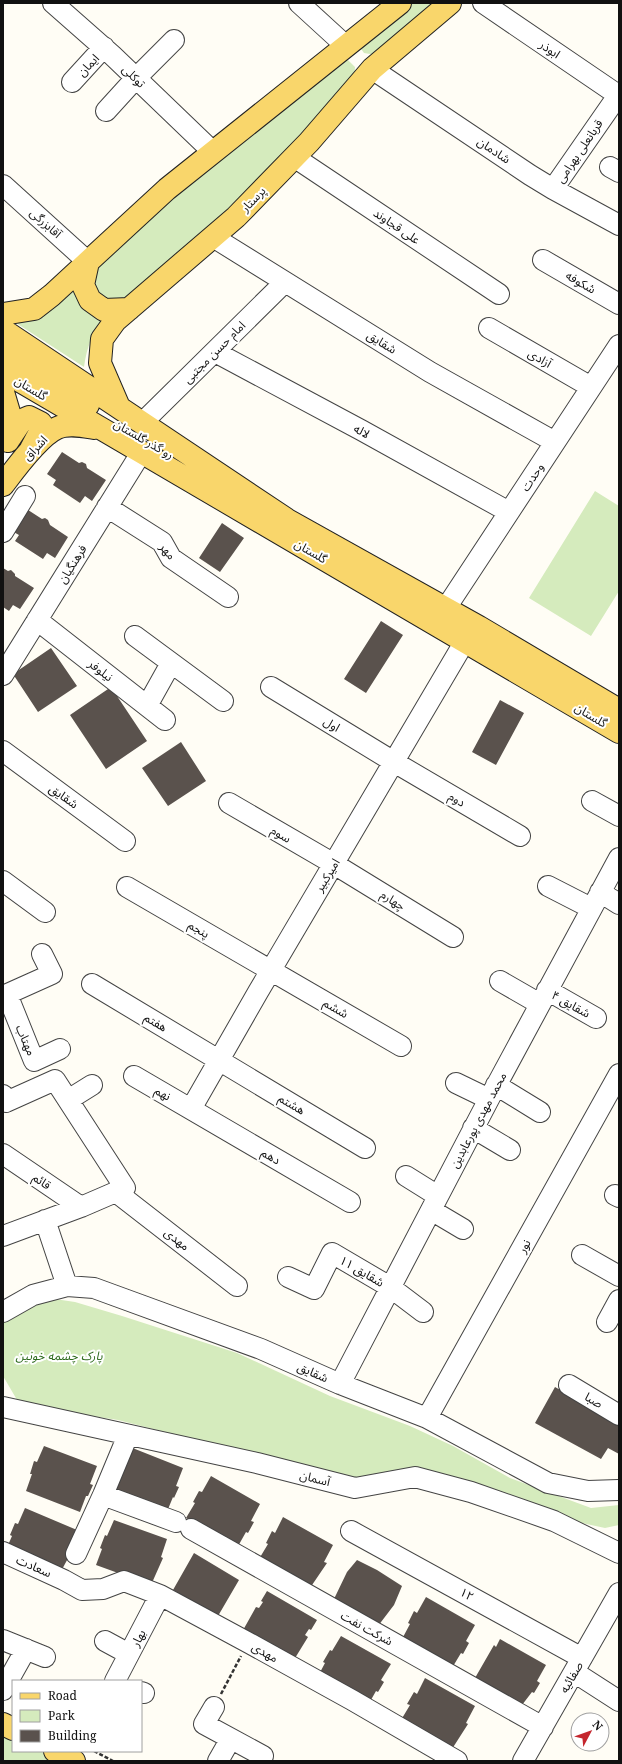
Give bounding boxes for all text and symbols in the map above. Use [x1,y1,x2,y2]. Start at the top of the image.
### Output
street label: ابوذر [535,35,564,62]
street label: ایمان [73,50,103,80]
street label: توکلی [119,61,150,92]
street label: قربانعلی بهرامی [551,116,607,186]
street label: شادمان [474,133,514,167]
street label: پرستار [236,182,270,216]
street label: آقابزرگی [26,204,66,242]
street label: علی قجاوند [370,204,424,248]
street label: شکوفه [563,267,599,297]
street label: امام حسن مجتبی [179,317,250,388]
street label: شقایق [364,326,400,358]
street label: آزادی [525,344,555,372]
street label: گلستان [12,372,51,405]
street label: رو گذر گلستان [111,415,177,463]
street label: لاله [351,420,373,442]
street label: اشراق [19,432,51,464]
street label: وحدت [517,459,547,495]
street label: گلستان [292,535,331,568]
street label: مهر [155,538,180,563]
street label: فرهنگیان [53,541,91,587]
street label: نیلوفر [84,654,117,685]
street label: گلستان [572,699,611,732]
street label: اول [321,712,344,736]
street label: شقایق [46,780,82,812]
street label: دوم [445,787,469,812]
street label: سوم [267,821,294,847]
street label: امیرکبیر [310,855,344,896]
street label: چهارم [377,886,409,915]
street label: پنجم [185,916,213,943]
street label: شقایق ۴ [548,986,594,1022]
street label: ششم [320,994,352,1023]
street label: هفتم [141,1009,171,1036]
street label: مهتاب [12,1022,40,1058]
street label: محمد مهدی پورعابدین [446,1069,511,1171]
street label: نهم [151,1082,174,1105]
street label: هشتم [275,1089,309,1119]
street label: دهم [258,1144,284,1169]
street label: قائم [29,1169,55,1194]
street label: مهدی [161,1224,193,1254]
street label: نور [513,1236,535,1257]
street label: شقایق ۱۱ [337,1251,387,1291]
park label: پارک چشمه خونین [15,1347,103,1364]
street label: شقایق [295,1358,331,1386]
street label: صبا [582,1388,606,1412]
street label: آسمان [298,1466,333,1490]
street label: سعادت [14,1551,54,1581]
street label: ۱۲ [457,1583,477,1605]
street label: شرکت نفت [338,1607,396,1649]
street label: بهار [126,1626,150,1650]
street label: مهدی [249,1638,281,1666]
street label: صفائیه [555,1658,587,1696]
legend [12,1680,142,1752]
text: Road [48,1687,78,1704]
text: Park [48,1707,76,1724]
north arrow [570,1712,610,1752]
text: N [589,1717,607,1734]
text: Building [48,1727,97,1744]

